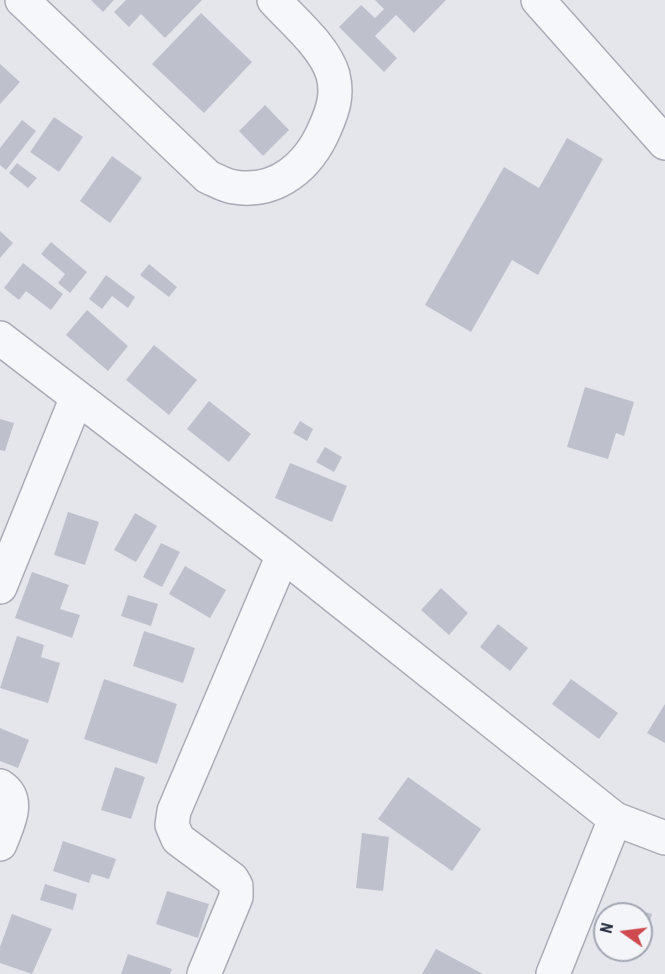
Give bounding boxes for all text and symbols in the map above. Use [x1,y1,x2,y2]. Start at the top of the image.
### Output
north arrow [593,902,653,962]
text: N [597,921,617,935]

